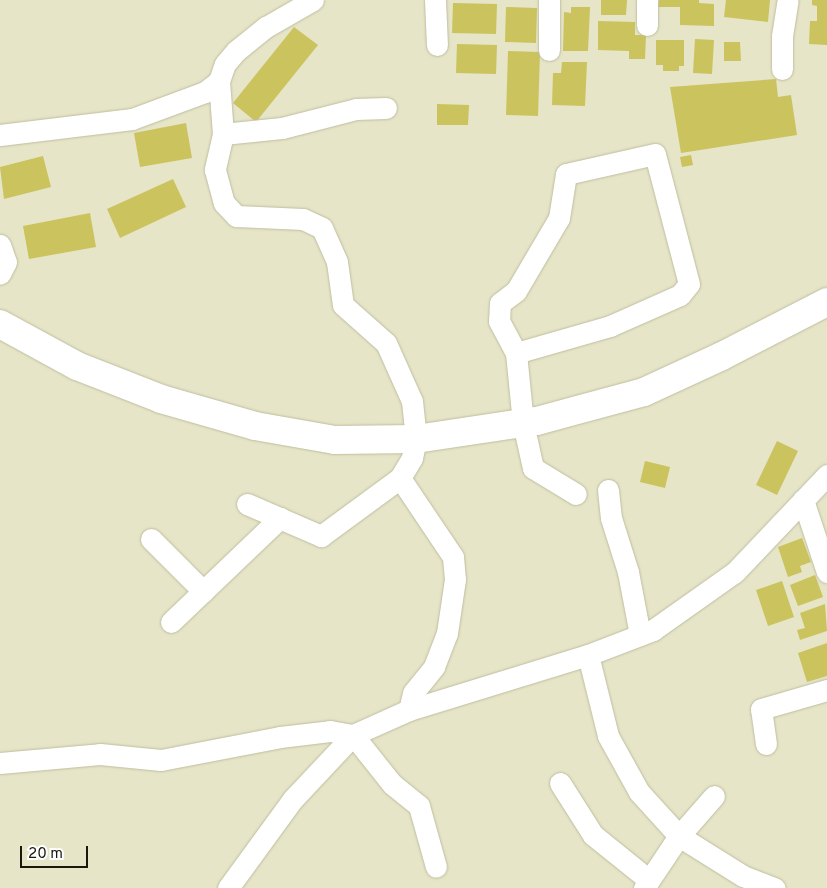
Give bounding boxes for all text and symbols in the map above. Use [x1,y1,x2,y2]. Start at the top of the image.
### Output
scale bar [22,836,90,868]
text: 20 m [28,845,63,864]

